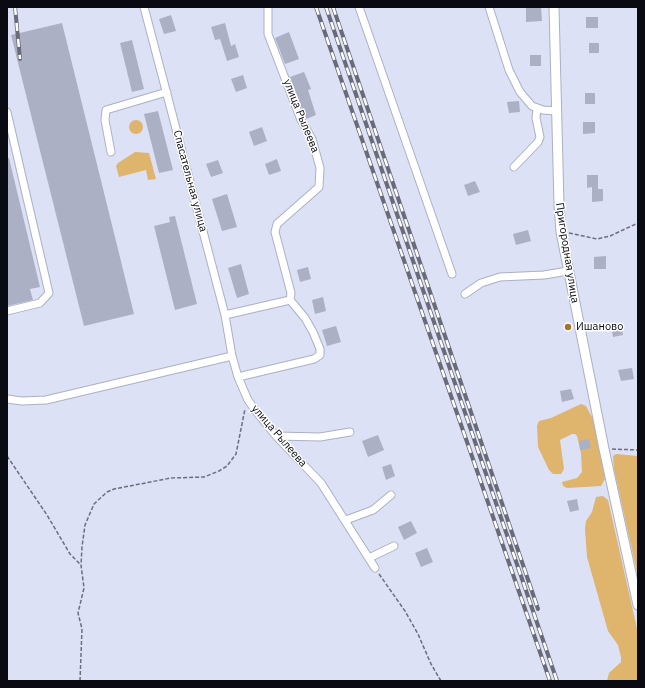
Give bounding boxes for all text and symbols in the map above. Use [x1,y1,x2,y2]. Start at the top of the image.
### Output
street label: улица Рылеева [280,77,322,155]
street label: Спасательная улица [170,129,210,233]
street label: Пригородная улица [553,202,581,304]
place label: Ишаново [576,320,623,334]
marker: Ишаново [563,322,573,332]
street label: улица Рылеева [248,402,310,470]

